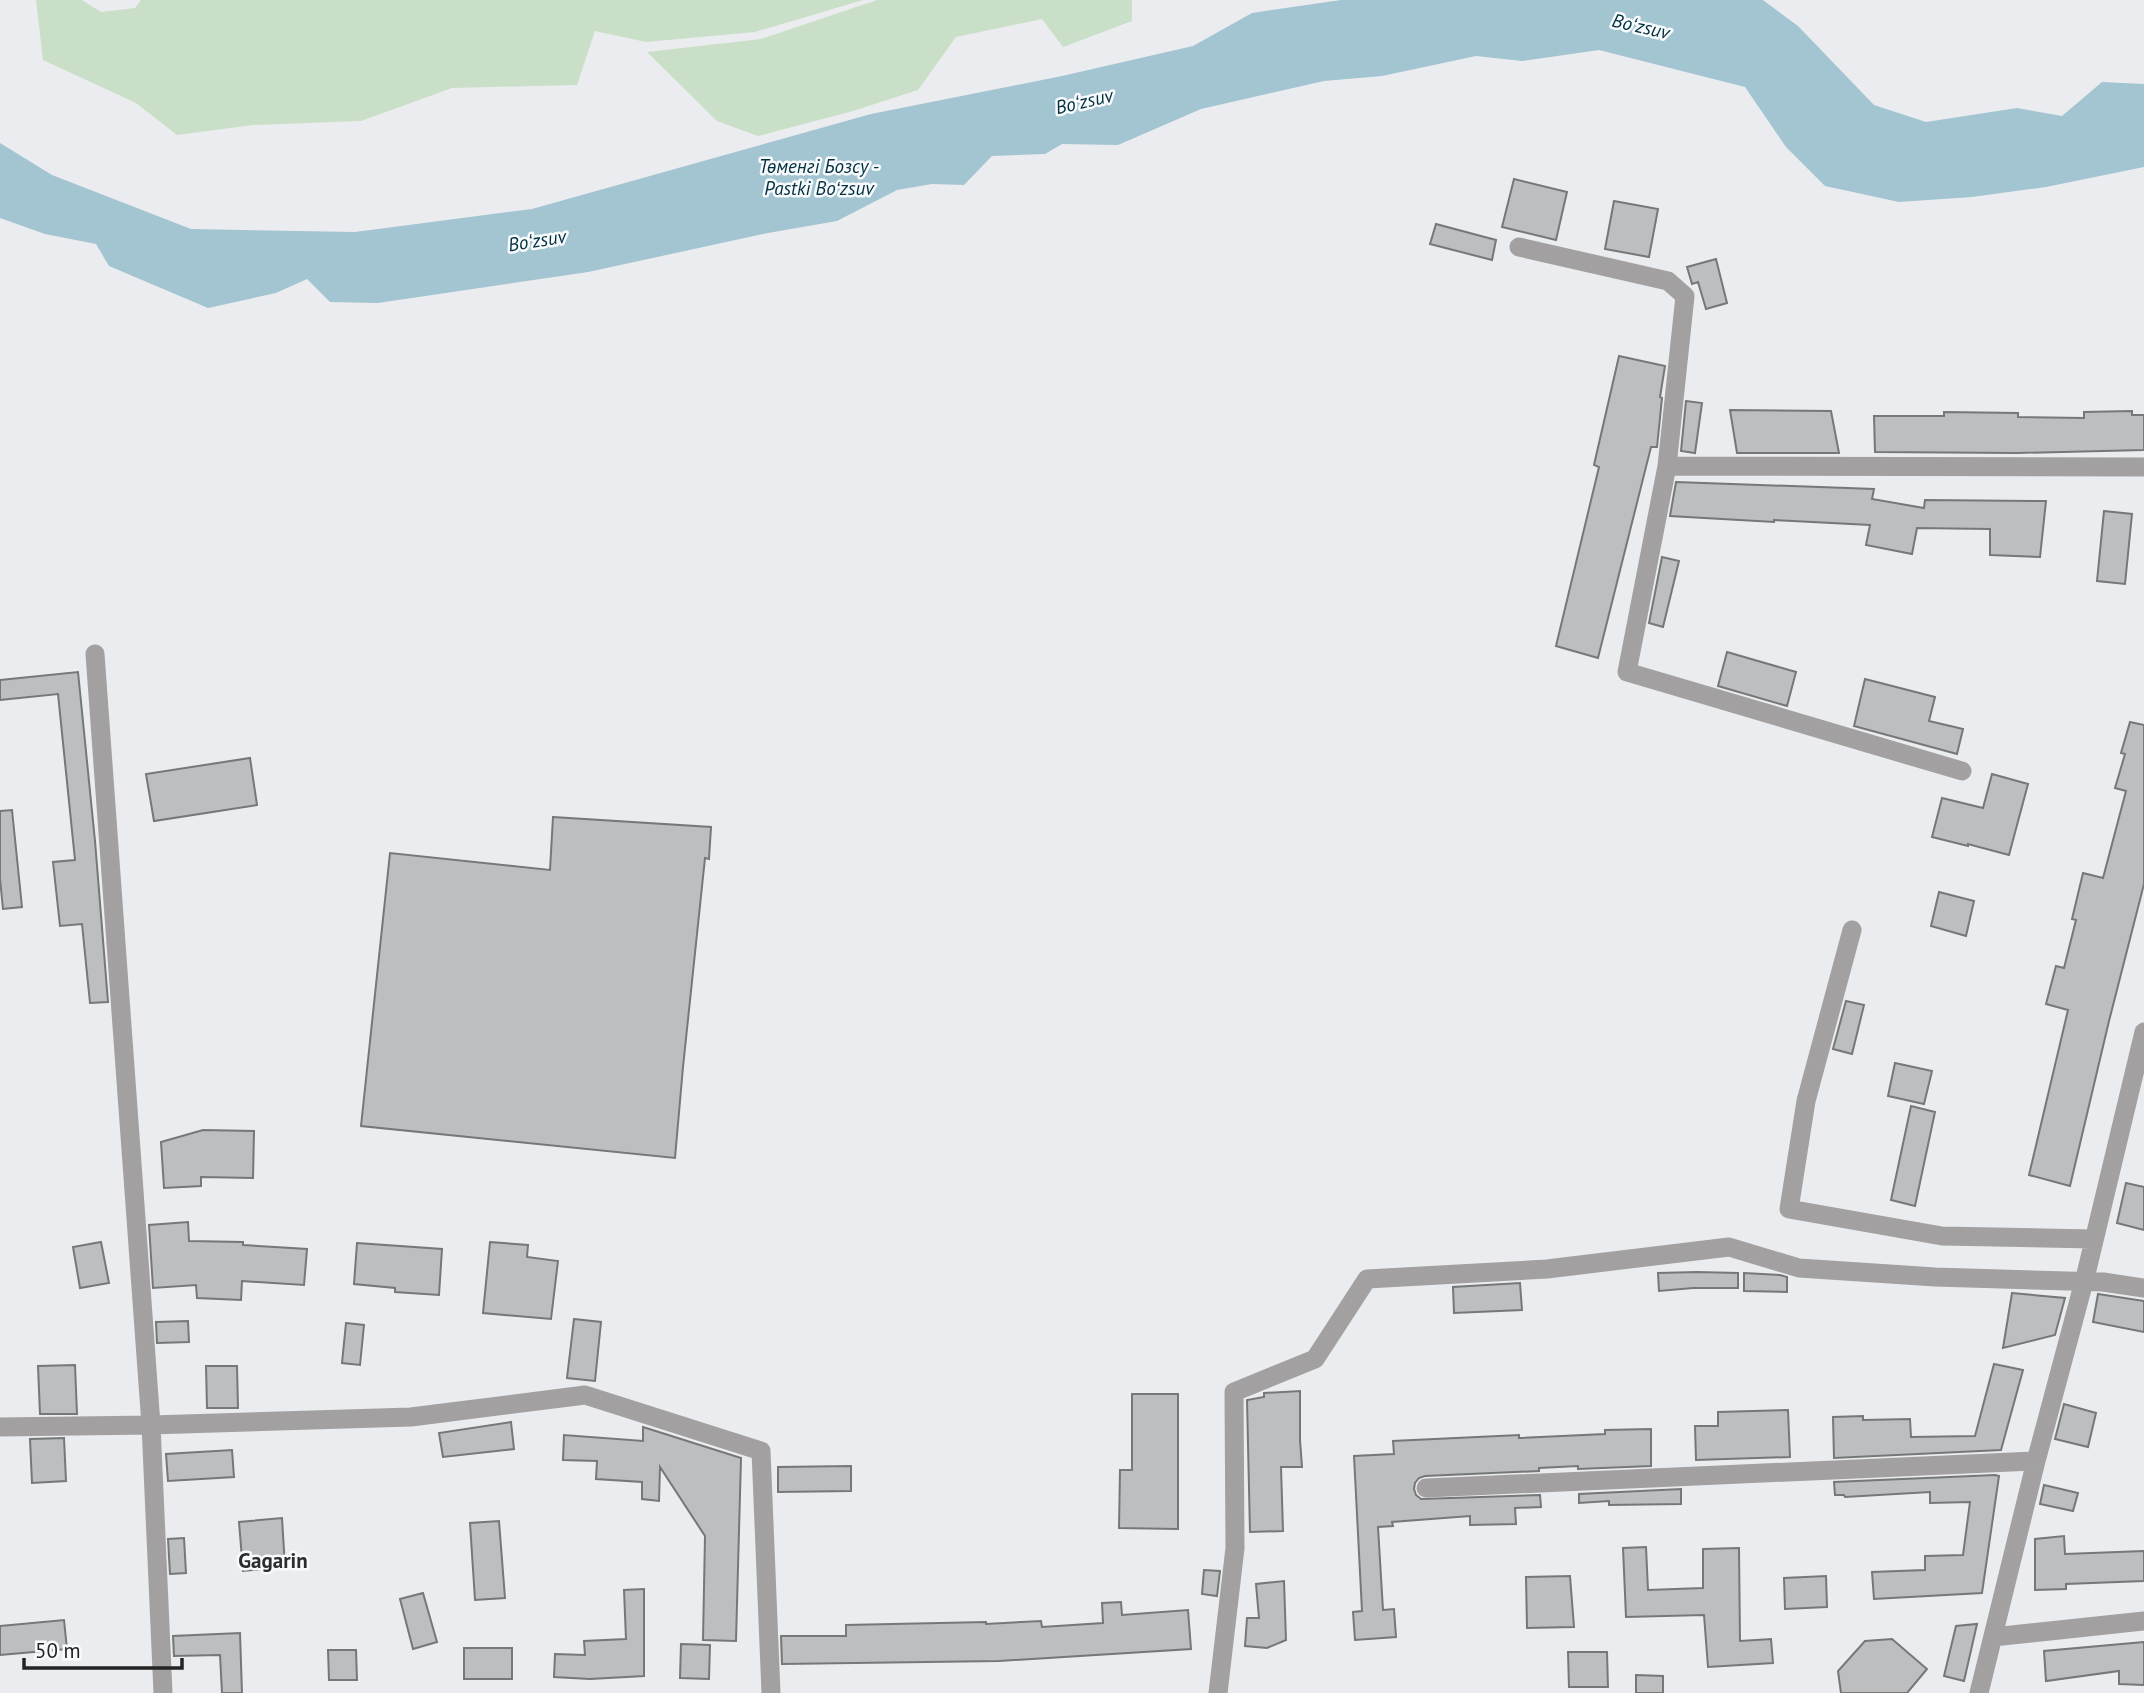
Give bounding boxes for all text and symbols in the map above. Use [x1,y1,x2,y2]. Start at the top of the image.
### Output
water label: Boʻzsuv [1610,8,1673,45]
water label: Boʻzsuv [1053,82,1116,119]
water label: Төменгі Бозсу - Pastki Boʻzsuv [759,154,879,200]
water label: Boʻzsuv [506,223,569,256]
district label: Gagarin [238,1547,308,1574]
scale bar [24,1626,182,1670]
text: 50 m [35,1637,81,1664]

